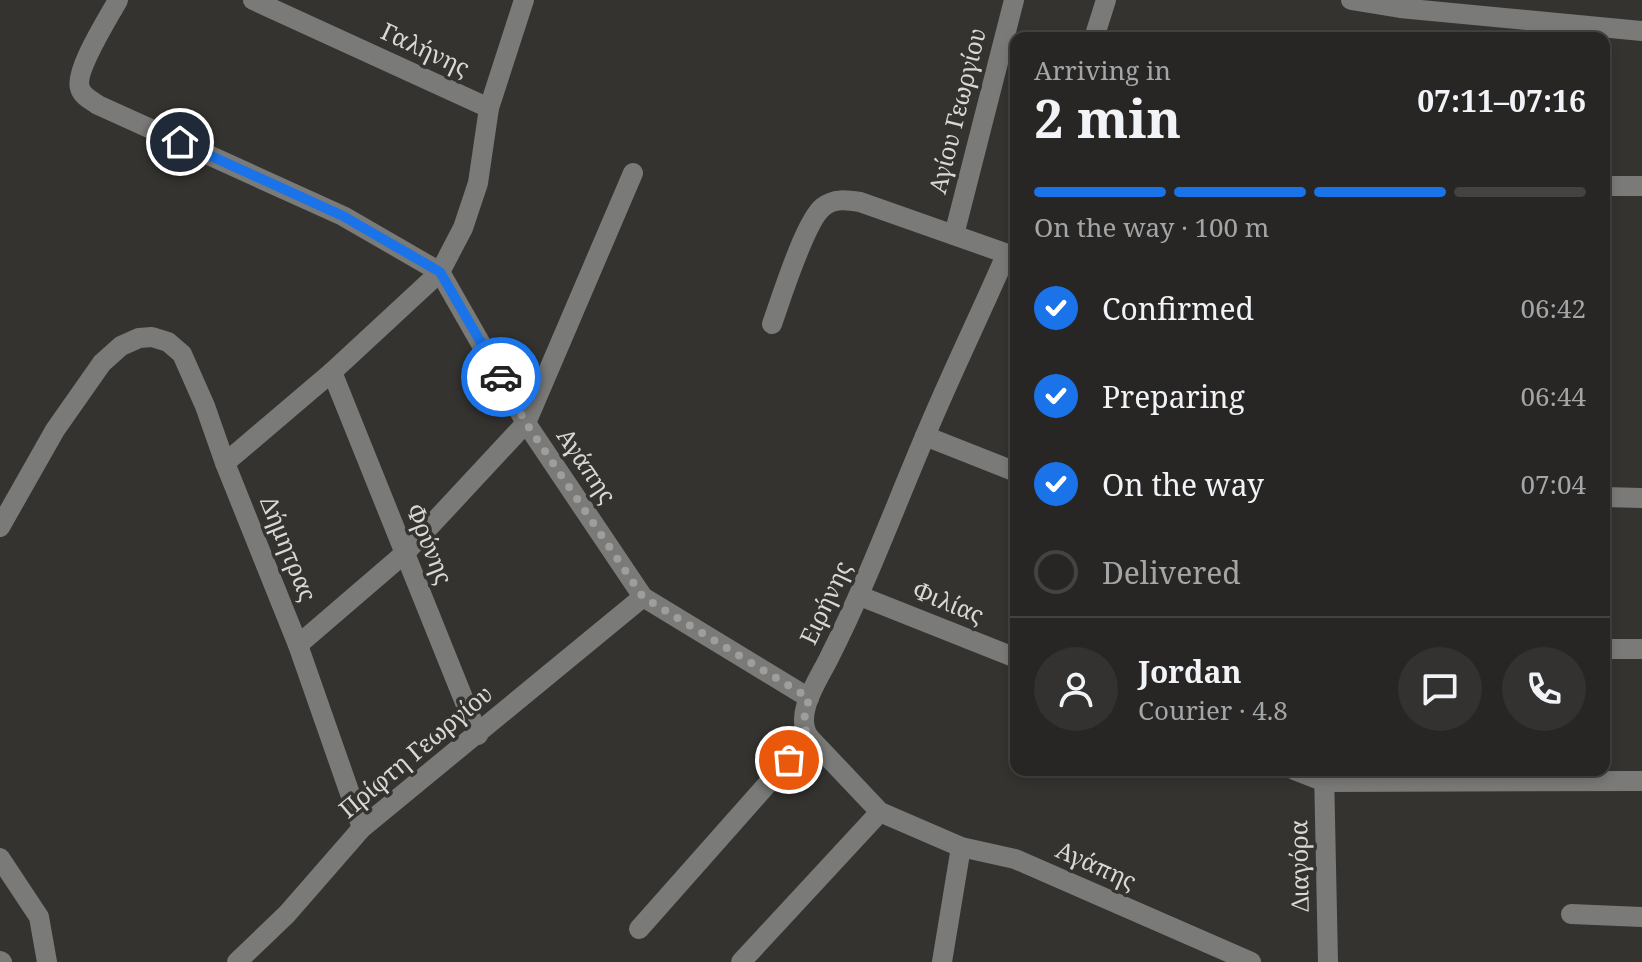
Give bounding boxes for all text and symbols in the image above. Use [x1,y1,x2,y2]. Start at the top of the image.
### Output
street label: Γαλήνης [376,14,475,83]
street label: Αγίου Γεωργίου [920,24,993,197]
text: Arriving in [1034,52,1171,88]
text: 07:11–07:16 [1417,80,1586,121]
text: 2 min [1034,82,1181,153]
pin [146,108,214,176]
icon: home [158,120,202,164]
text: On the way · 100 m [1034,209,1269,245]
icon: check [1034,286,1078,330]
text: Confirmed [1102,288,1254,329]
text: 06:42 [1520,290,1586,326]
courier [461,337,541,417]
icon: car [479,355,523,399]
icon: check [1034,374,1078,418]
text: Preparing [1102,376,1245,417]
text: 06:44 [1520,378,1586,414]
street label: Αγάπης [550,421,625,509]
icon: check [1034,462,1078,506]
text: On the way [1102,464,1264,505]
text: 07:04 [1520,466,1586,502]
street label: Δήμητρας [253,491,325,606]
street label: Φρύνης [399,498,461,589]
text: Delivered [1102,552,1241,593]
street label: Ειρήνης [791,555,858,650]
street label: Φιλίας [908,572,989,631]
button: person [1034,647,1118,731]
button: chat [1398,647,1482,731]
button: phone [1502,647,1586,731]
text: Jordan [1138,651,1241,692]
street label: Πρίφτη Γεωργίου [331,677,499,825]
text: Courier · 4.8 [1138,692,1288,728]
pin [755,726,823,794]
icon: bag [767,738,811,782]
street label: Διαγόρα [1281,820,1316,912]
street label: Αγάπης [1051,832,1142,897]

